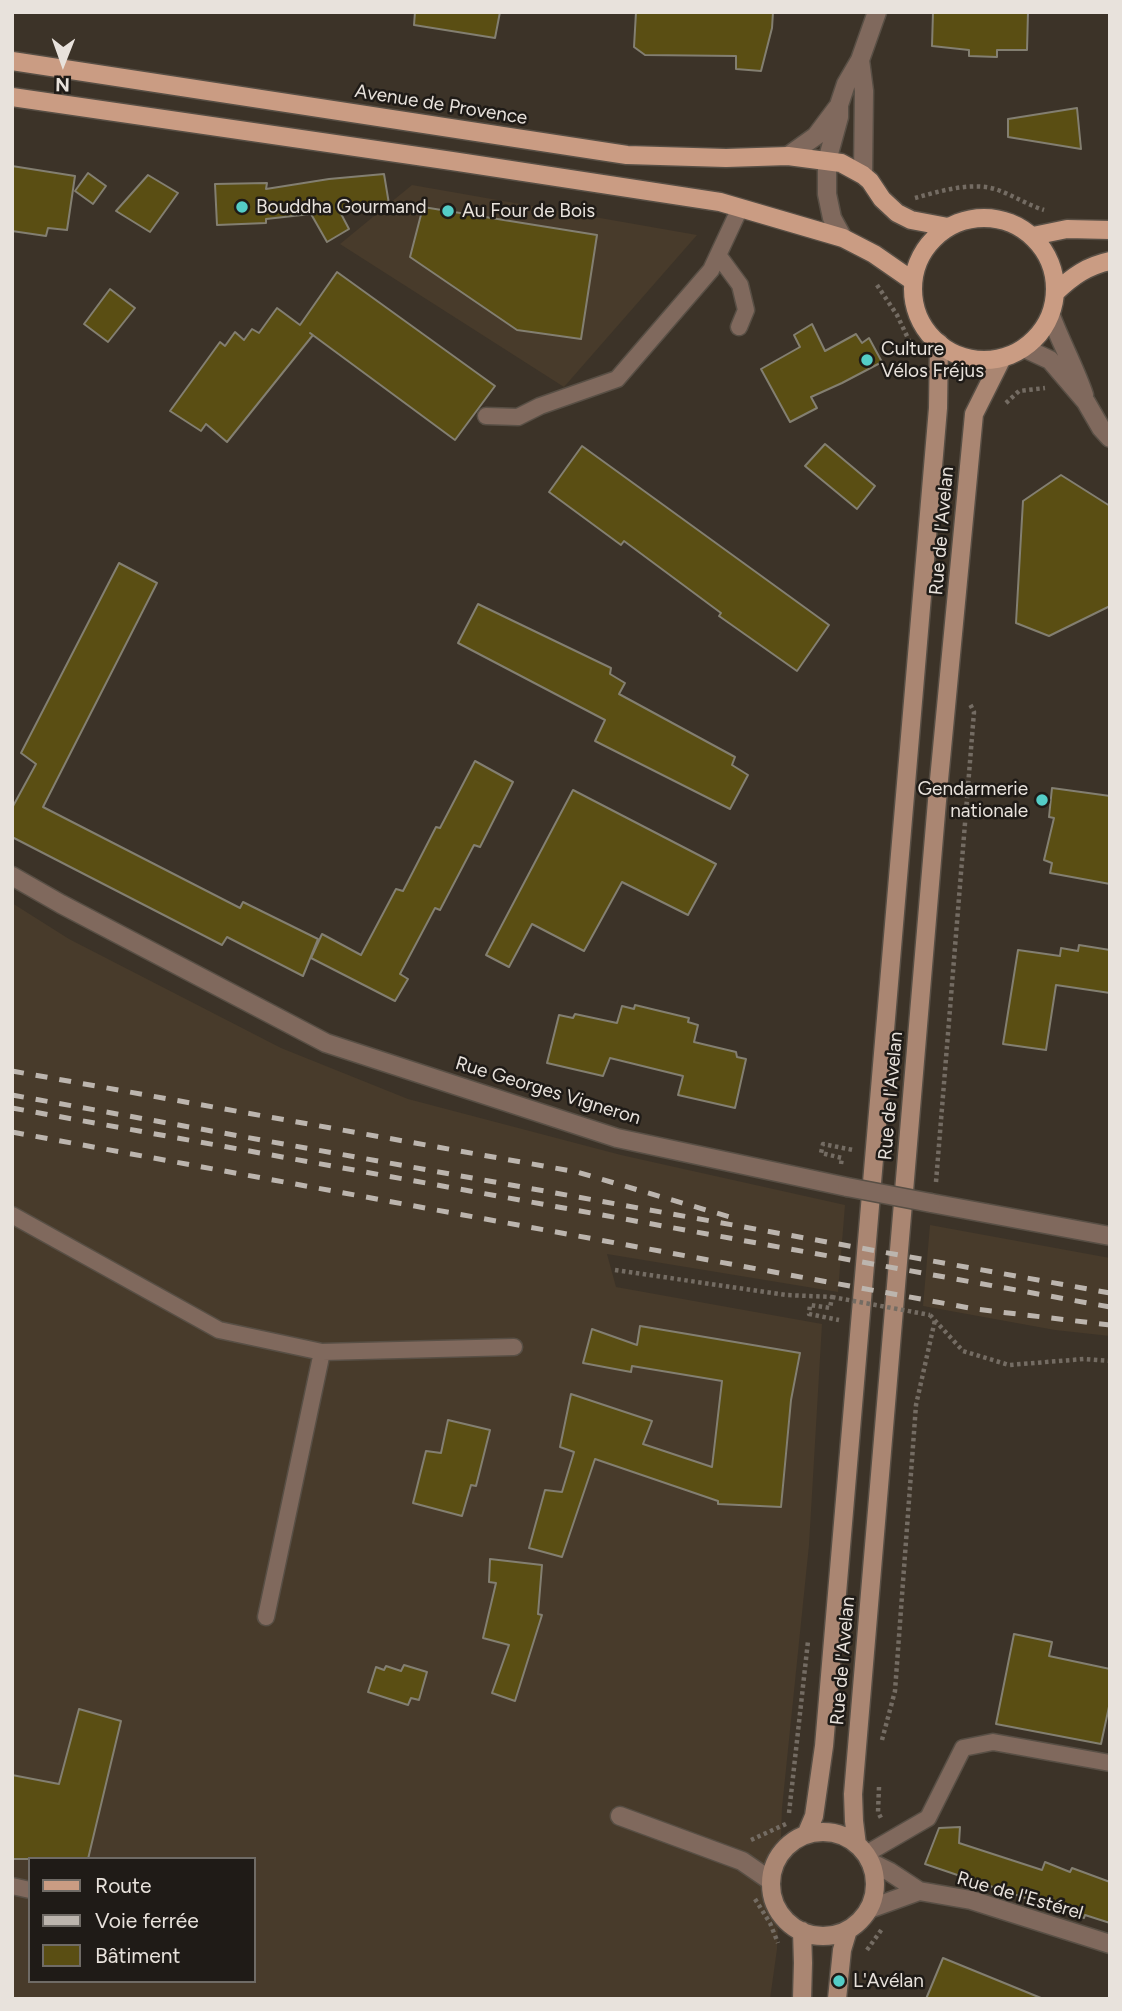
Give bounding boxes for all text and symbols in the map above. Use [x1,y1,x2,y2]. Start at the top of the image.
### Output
north arrow [28,28,98,98]
text: N [55,73,70,96]
street label: Avenue de Provence [353,80,529,130]
place label: Bouddha Gourmand [256,196,427,218]
marker: Bouddha Gourmand [234,199,250,215]
place label: Au Four de Bois [462,200,595,222]
marker: Au Four de Bois [440,203,456,219]
place label: Culture Vélos Fréjus [881,338,984,382]
marker: Culture Vélos Fréjus [859,352,875,368]
street label: Rue de l'Avelan [925,466,959,596]
place label: Gendarmerie nationale [918,778,1028,822]
marker: Gendarmerie nationale [1034,792,1050,808]
street label: Rue de l'Avelan [874,1031,908,1161]
street label: Rue Georges Vigneron [453,1052,643,1130]
street label: Rue de l'Avelan [826,1596,860,1726]
legend [28,1857,256,1983]
street label: Rue de l'Estérel [954,1867,1086,1925]
text: Route [95,1873,151,1898]
text: Voie ferrée [95,1908,199,1933]
text: Bâtiment [95,1943,180,1968]
place label: L'Avélan [853,1970,924,1992]
marker: L'Avélan [831,1973,847,1989]

